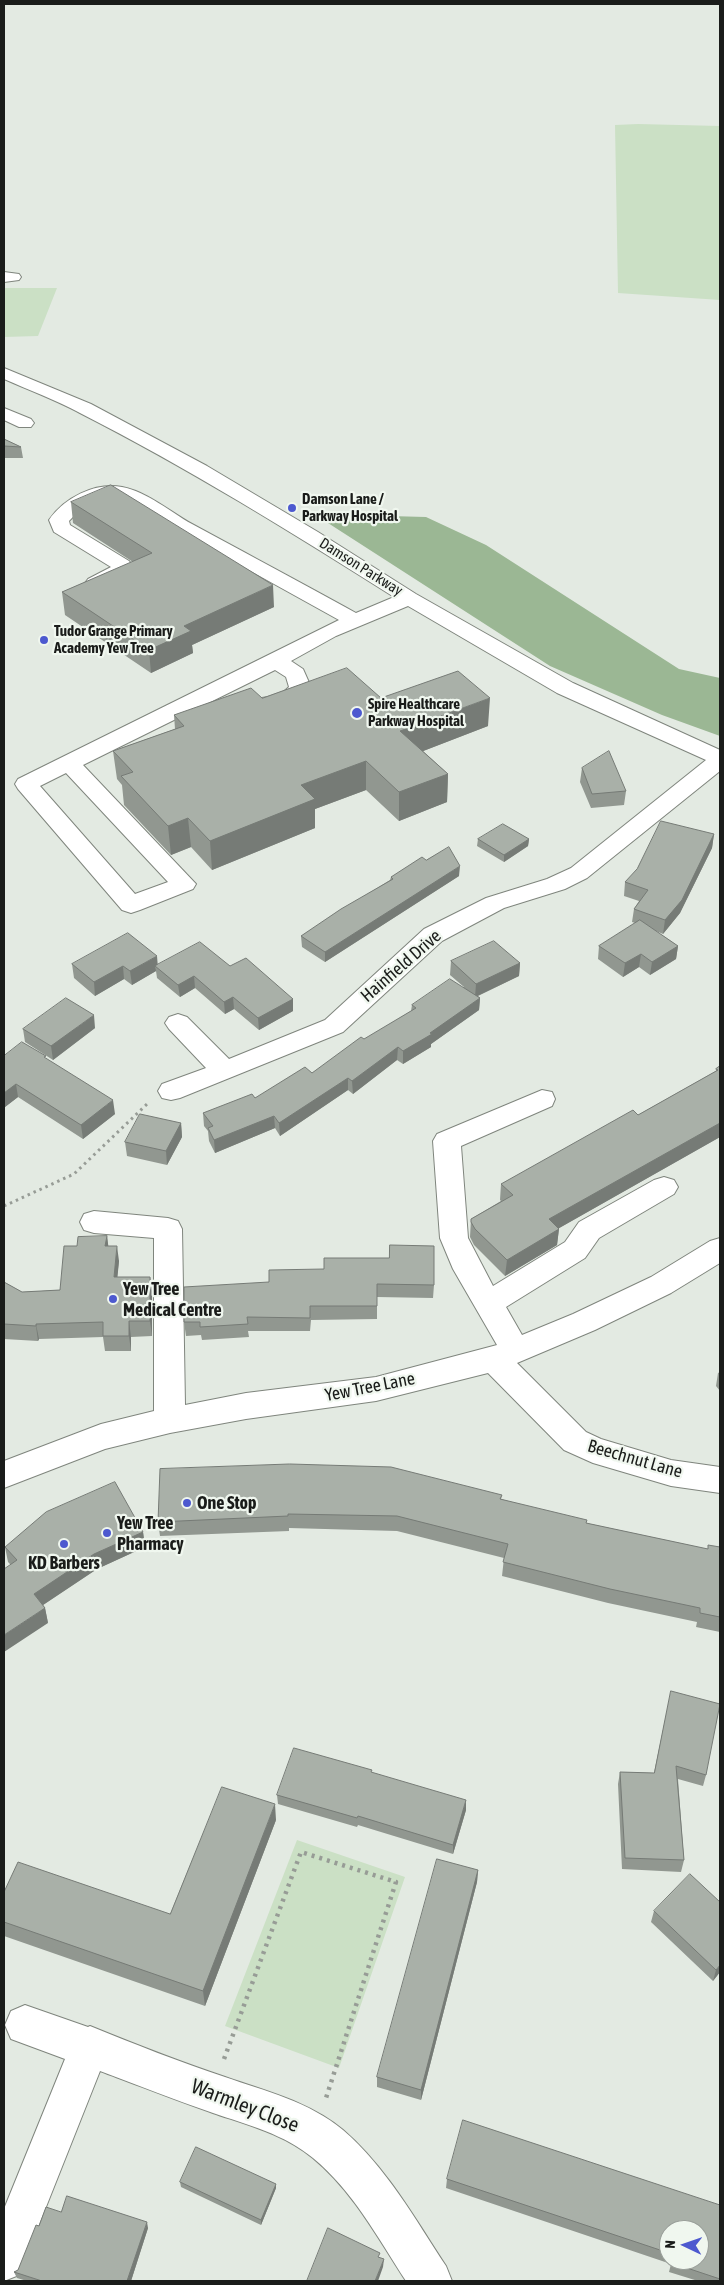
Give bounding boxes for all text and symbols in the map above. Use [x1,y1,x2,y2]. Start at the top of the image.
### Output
place label: Damson Lane / Parkway Hospital [302,490,398,525]
marker: Damson Lane / Parkway Hospital [286,502,298,514]
street label: Damson Parkway [316,534,406,600]
place label: Tudor Grange Primary Academy Yew Tree [54,622,173,657]
marker: Tudor Grange Primary Academy Yew Tree [38,634,50,646]
place label: Spire Healthcare Parkway Hospital [368,695,464,730]
marker: Spire Healthcare Parkway Hospital [350,706,364,720]
street label: Hainfield Drive [356,925,446,1007]
place label: Yew Tree Medical Centre [123,1278,222,1320]
marker: Yew Tree Medical Centre [107,1293,119,1305]
street label: Yew Tree Lane [323,1368,417,1406]
street label: Beechnut Lane [585,1435,685,1483]
place label: One Stop [197,1492,256,1514]
marker: One Stop [181,1497,193,1509]
place label: Yew Tree Pharmacy [117,1512,184,1555]
marker: Yew Tree Pharmacy [101,1527,113,1539]
marker: KD Barbers [58,1538,70,1550]
place label: KD Barbers [28,1552,100,1574]
street label: Warmley Close [188,2074,302,2138]
north arrow [659,2220,709,2270]
text: N [662,2240,678,2249]

